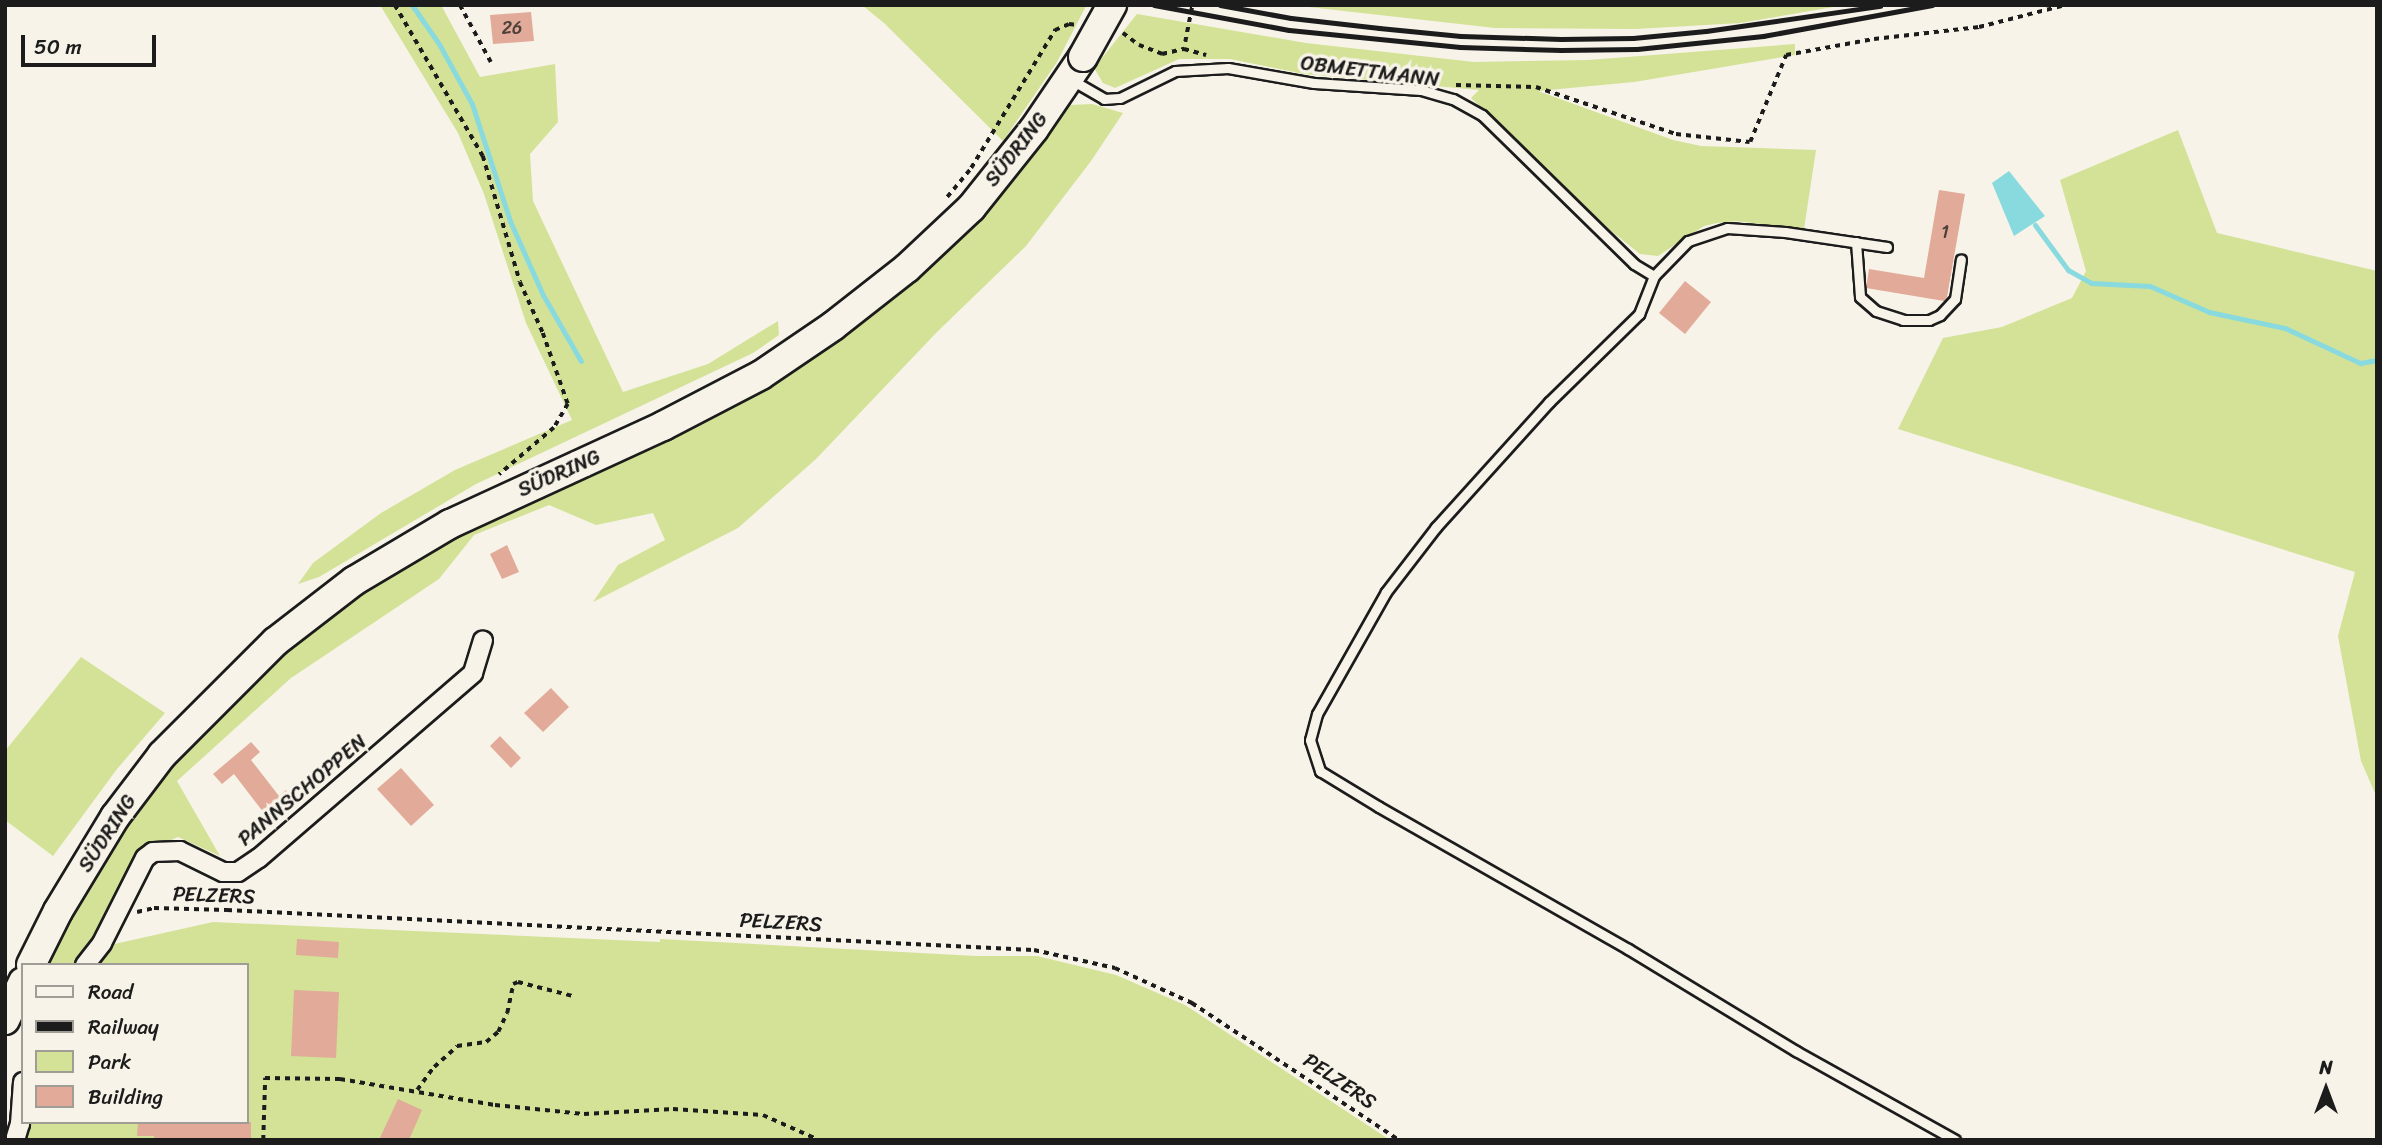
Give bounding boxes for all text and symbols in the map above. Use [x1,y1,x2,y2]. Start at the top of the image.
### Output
house number: 26 [502,17,522,39]
scale bar [24,21,159,65]
text: 50 m [34,28,82,66]
street label: OBMETTMANN [1299,50,1441,92]
street label: SÜDRING [979,107,1053,191]
house number: 1 [1941,221,1949,243]
street label: SÜDRING [514,444,604,502]
street label: PANNSCHOPPEN [232,729,372,851]
street label: SÜDRING [72,789,142,877]
street label: PELZERS [172,881,256,909]
street label: PELZERS [739,907,823,937]
legend [21,963,248,1124]
text: Road [88,973,133,1011]
text: Railway [88,1008,159,1046]
text: Park [88,1043,131,1081]
street label: PELZERS [1299,1047,1381,1115]
text: N [2319,1051,2333,1084]
north arrow [2291,1054,2361,1124]
text: Building [88,1078,163,1116]

